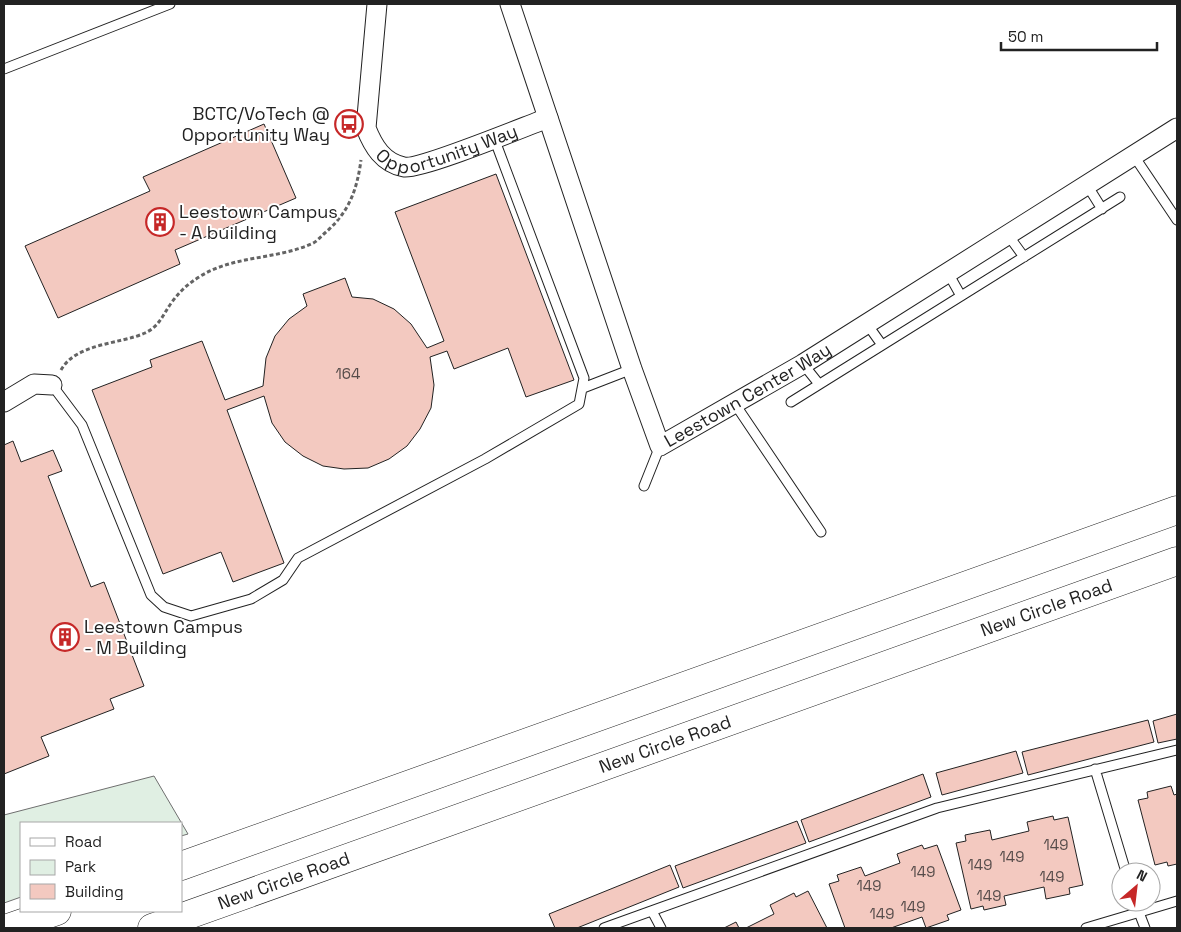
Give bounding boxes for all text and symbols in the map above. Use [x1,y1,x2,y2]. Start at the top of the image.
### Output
scale bar [1001,20,1157,52]
text: 50 m [1008,27,1043,46]
place label: BCTC/VoTech @ Opportunity Way [182,102,330,146]
bus stop icon: BCTC/VoTech @ Opportunity Way [334,109,364,139]
street label: Opportunity Way [371,119,521,179]
place label: Leestown Campus - A building [179,200,338,244]
building icon: Leestown Campus - A building [145,207,175,237]
street label: Leestown Center Way [660,337,835,452]
house number: 164 [336,364,360,383]
street label: New Circle Road [977,573,1115,641]
place label: Leestown Campus - M Building [84,615,243,659]
building icon: Leestown Campus - M Building [50,622,80,652]
street label: New Circle Road [596,710,734,778]
legend [20,822,182,912]
text: Road [65,832,102,851]
house number: 149 [1044,835,1068,854]
street label: New Circle Road [215,846,353,915]
house number: 149 [1000,847,1024,866]
house number: 149 [968,855,992,874]
text: Park [65,857,96,876]
house number: 149 [911,862,935,881]
north arrow [1111,862,1161,912]
text: N [1134,865,1150,886]
house number: 149 [1040,867,1064,886]
house number: 149 [857,876,881,895]
text: Building [65,882,124,901]
house number: 149 [977,886,1001,905]
house number: 149 [901,897,925,916]
house number: 149 [870,904,894,923]

